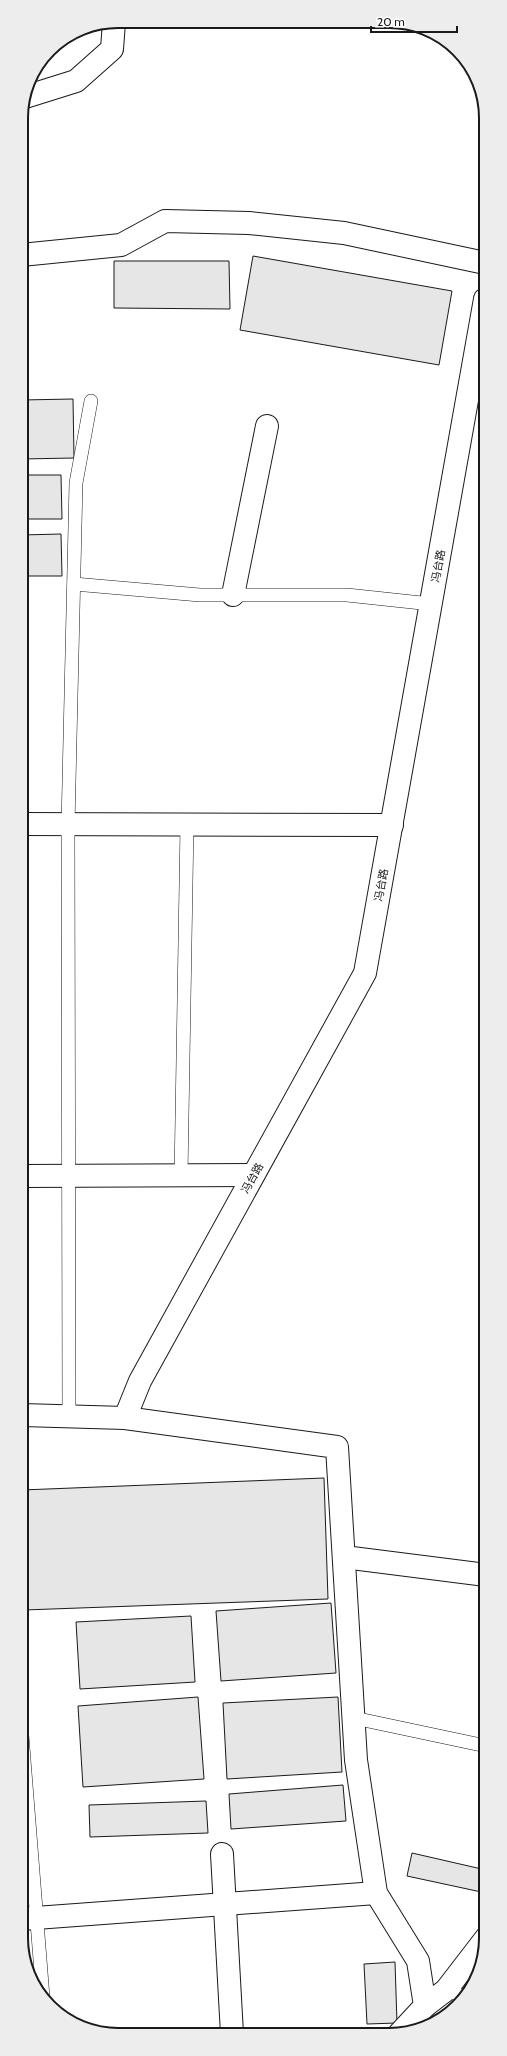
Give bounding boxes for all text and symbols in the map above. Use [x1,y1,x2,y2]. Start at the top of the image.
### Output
scale bar [371,8,457,34]
text: 20 m [377,14,405,29]
street label: 冯台路 [428,549,448,583]
street label: 冯台路 [371,868,391,902]
street label: 冯台路 [238,1160,266,1196]

